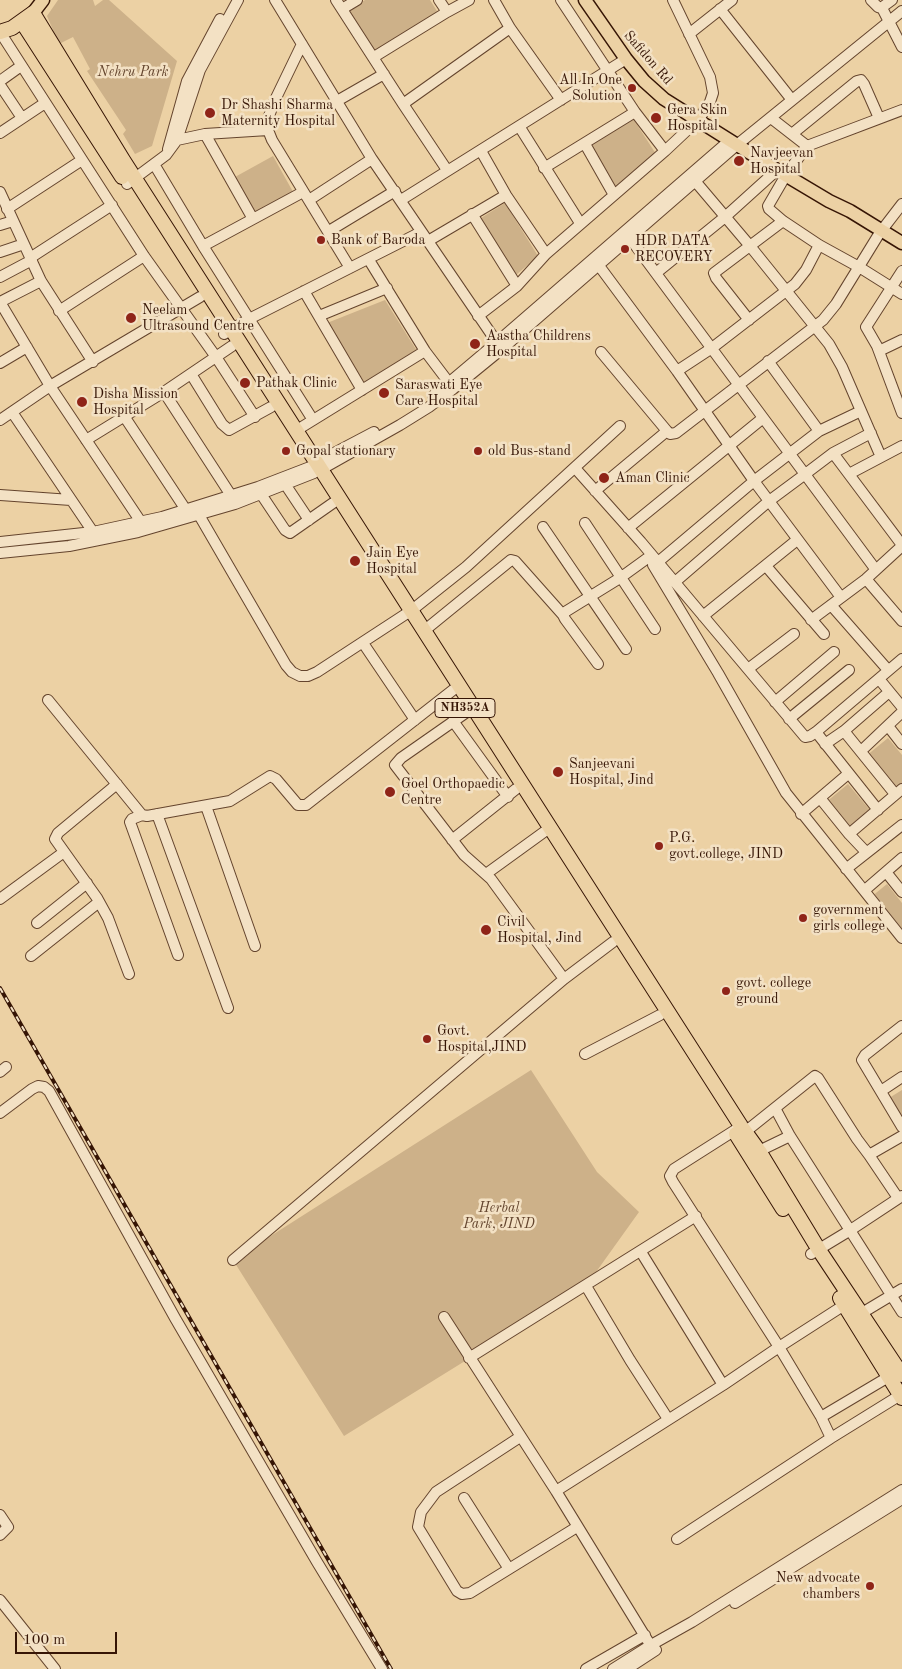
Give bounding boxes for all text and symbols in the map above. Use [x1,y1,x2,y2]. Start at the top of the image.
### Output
street label: Safidon Rd [620,28,676,88]
park label: Nehru Park [98,64,168,80]
place label: All In One Solution [559,72,622,104]
marker: All In One Solution [626,82,638,94]
place label: Dr Shashi Sharma Maternity Hospital [221,97,335,130]
place label: Gera Skin Hospital [667,102,727,134]
marker: Dr Shashi Sharma Maternity Hospital [203,106,217,120]
marker: Gera Skin Hospital [649,111,663,125]
place label: Navjeevan Hospital [750,145,813,178]
marker: Navjeevan Hospital [732,154,746,168]
place label: Bank of Baroda [331,232,425,248]
place label: HDR DATA RECOVERY [635,233,713,266]
marker: Bank of Baroda [315,234,327,246]
marker: HDR DATA RECOVERY [619,243,631,255]
place label: Neelam Ultrasound Centre [142,302,254,334]
marker: Neelam Ultrasound Centre [124,311,138,325]
place label: Aastha Childrens Hospital [486,328,591,361]
marker: Aastha Childrens Hospital [468,337,482,351]
place label: Pathak Clinic [256,375,337,391]
marker: Pathak Clinic [238,376,252,390]
place label: Saraswati Eye Care Hospital [395,377,482,410]
place label: Disha Mission Hospital [93,386,178,418]
marker: Saraswati Eye Care Hospital [377,386,391,400]
marker: Disha Mission Hospital [75,395,89,409]
place label: Gopal stationary [296,443,396,459]
place label: old Bus-stand [488,443,571,459]
marker: Gopal stationary [280,445,292,457]
marker: old Bus-stand [472,445,484,457]
place label: Aman Clinic [615,470,690,486]
marker: Aman Clinic [597,471,611,485]
place label: Jain Eye Hospital [366,545,419,578]
marker: Jain Eye Hospital [348,554,362,568]
road number: NH352A [435,698,495,718]
place label: Sanjeevani Hospital, Jind [569,756,654,789]
marker: Sanjeevani Hospital, Jind [551,765,565,779]
place label: Goel Orthopaedic Centre [401,776,505,809]
marker: Goel Orthopaedic Centre [383,785,397,799]
place label: P.G. govt.college, JIND [669,830,783,862]
marker: P.G. govt.college, JIND [653,840,665,852]
place label: government girls college [813,902,885,934]
marker: government girls college [797,912,809,924]
place label: Civil Hospital, Jind [497,914,582,946]
marker: Civil Hospital, Jind [479,923,493,937]
place label: govt. college ground [736,975,811,1008]
marker: govt. college ground [720,985,732,997]
place label: Govt. Hospital,JIND [437,1023,526,1056]
marker: Govt. Hospital,JIND [421,1033,433,1045]
park label: Herbal Park, JIND [463,1200,535,1232]
place label: New advocate chambers [776,1570,860,1602]
marker: New advocate chambers [864,1580,876,1592]
scale bar [18,1622,120,1654]
text: 100 m [23,1633,65,1648]

